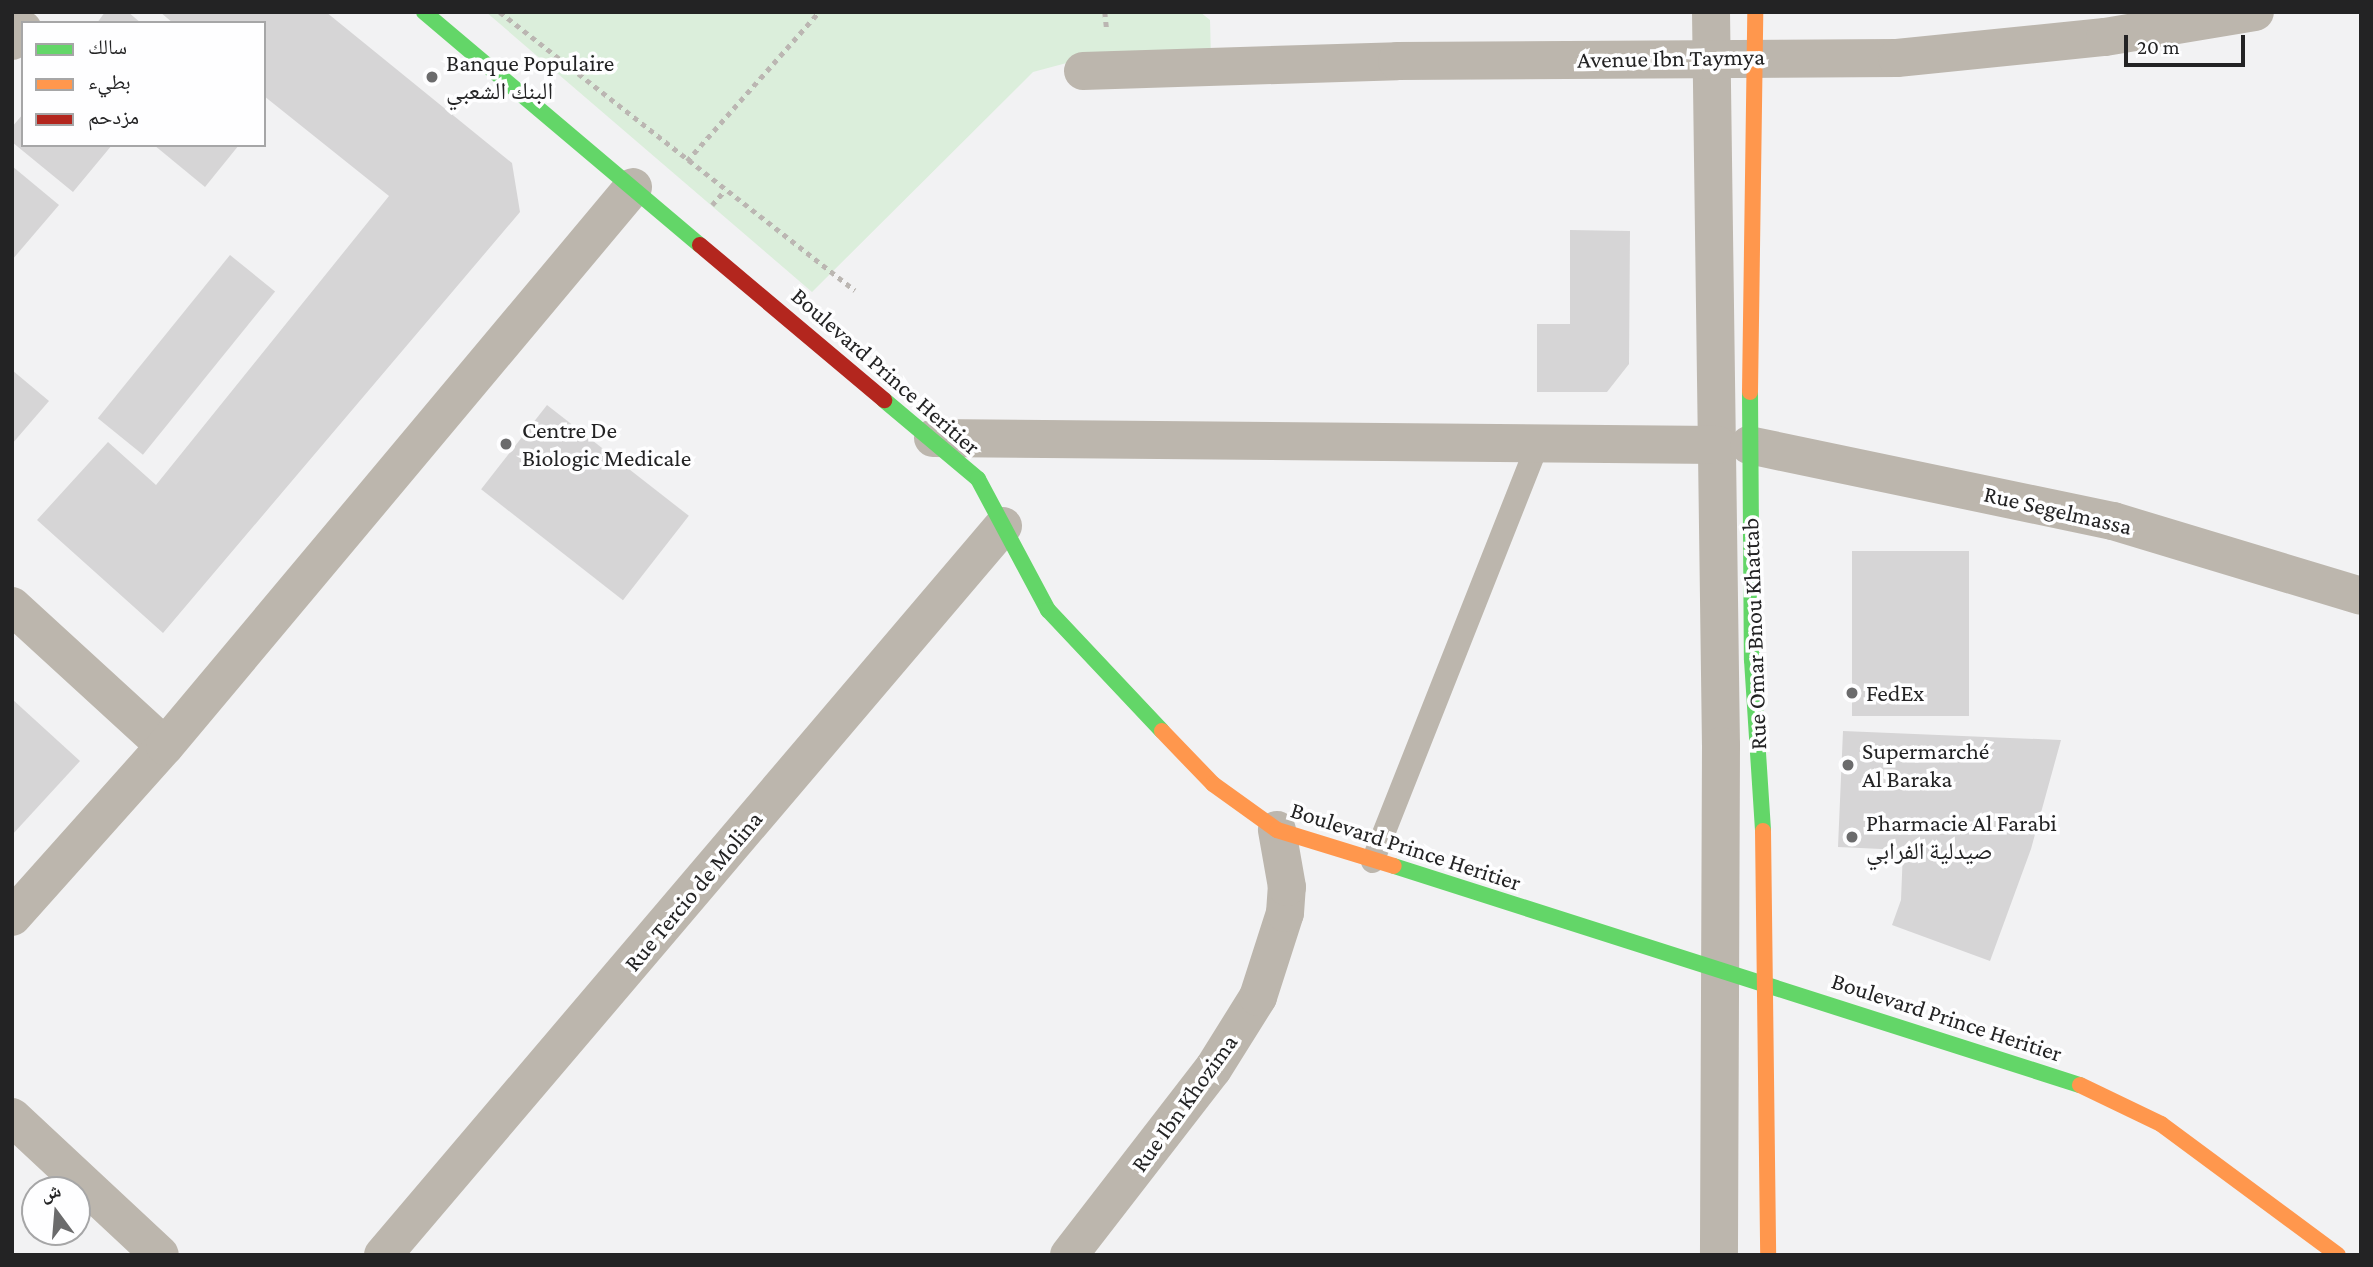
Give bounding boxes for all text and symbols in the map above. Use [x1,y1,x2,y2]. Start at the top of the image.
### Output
legend [21,21,266,147]
scale bar [2128,21,2249,65]
text: سالك [88,35,127,59]
text: 20 m [2137,35,2180,59]
street label: Avenue Ibn Taymya [1577,42,1765,74]
place label: Banque Populaire البنك الشعبي [446,49,614,105]
marker: Banque Populaire البنك الشعبي [424,69,440,85]
text: بطيء [88,70,131,94]
text: مزدحم [88,105,139,129]
street label: Boulevard Prince Heritier [786,281,986,461]
place label: Centre De Biologic Medicale [522,416,691,472]
marker: Centre De Biologic Medicale [496,434,516,454]
street label: Rue Segelmassa [1981,479,2135,541]
street label: Rue Omar Bnou Khattab [1736,517,1772,751]
place label: FedEx [1866,679,1924,707]
marker: FedEx [1844,685,1860,701]
place label: Supermarché Al Baraka [1862,737,1989,793]
marker: Supermarché Al Baraka [1840,757,1856,773]
street label: Boulevard Prince Heritier [1287,795,1525,897]
street label: Rue Tercio de Molina [618,805,768,977]
place label: Pharmacie Al Farabi صيدلية الفرابي [1866,809,2057,865]
marker: Pharmacie Al Farabi صيدلية الفرابي [1844,829,1860,845]
street label: Boulevard Prince Heritier [1828,966,2066,1068]
street label: Rue Ibn Khozima [1124,1029,1244,1177]
north arrow [21,1176,91,1246]
text: ش [38,1179,63,1205]

